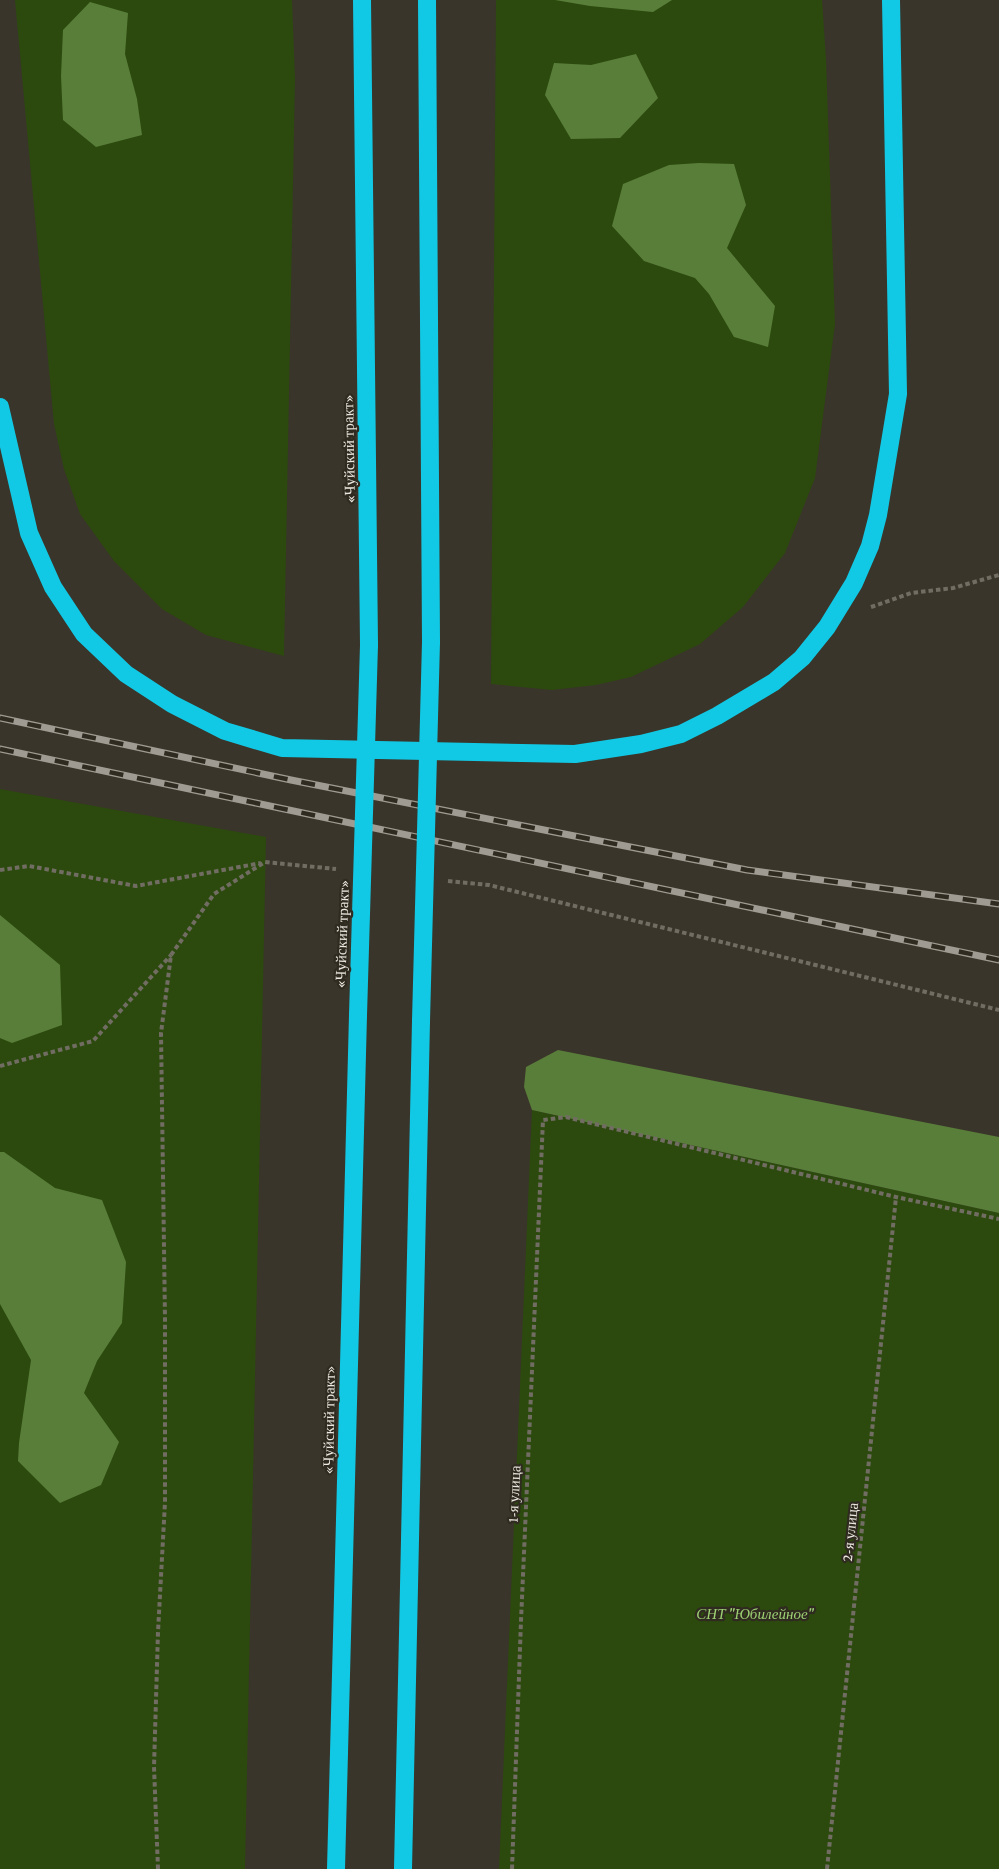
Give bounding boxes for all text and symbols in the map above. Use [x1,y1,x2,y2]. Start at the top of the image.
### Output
street label: «Чуйский тракт» [340,394,358,504]
street label: «Чуйский тракт» [332,879,352,989]
street label: «Чуйский тракт» [320,1365,338,1475]
street label: 1-я улица [505,1465,524,1523]
street label: 2-я улица [839,1501,861,1562]
park label: СНТ "Юбилейное" [696,1606,815,1622]

